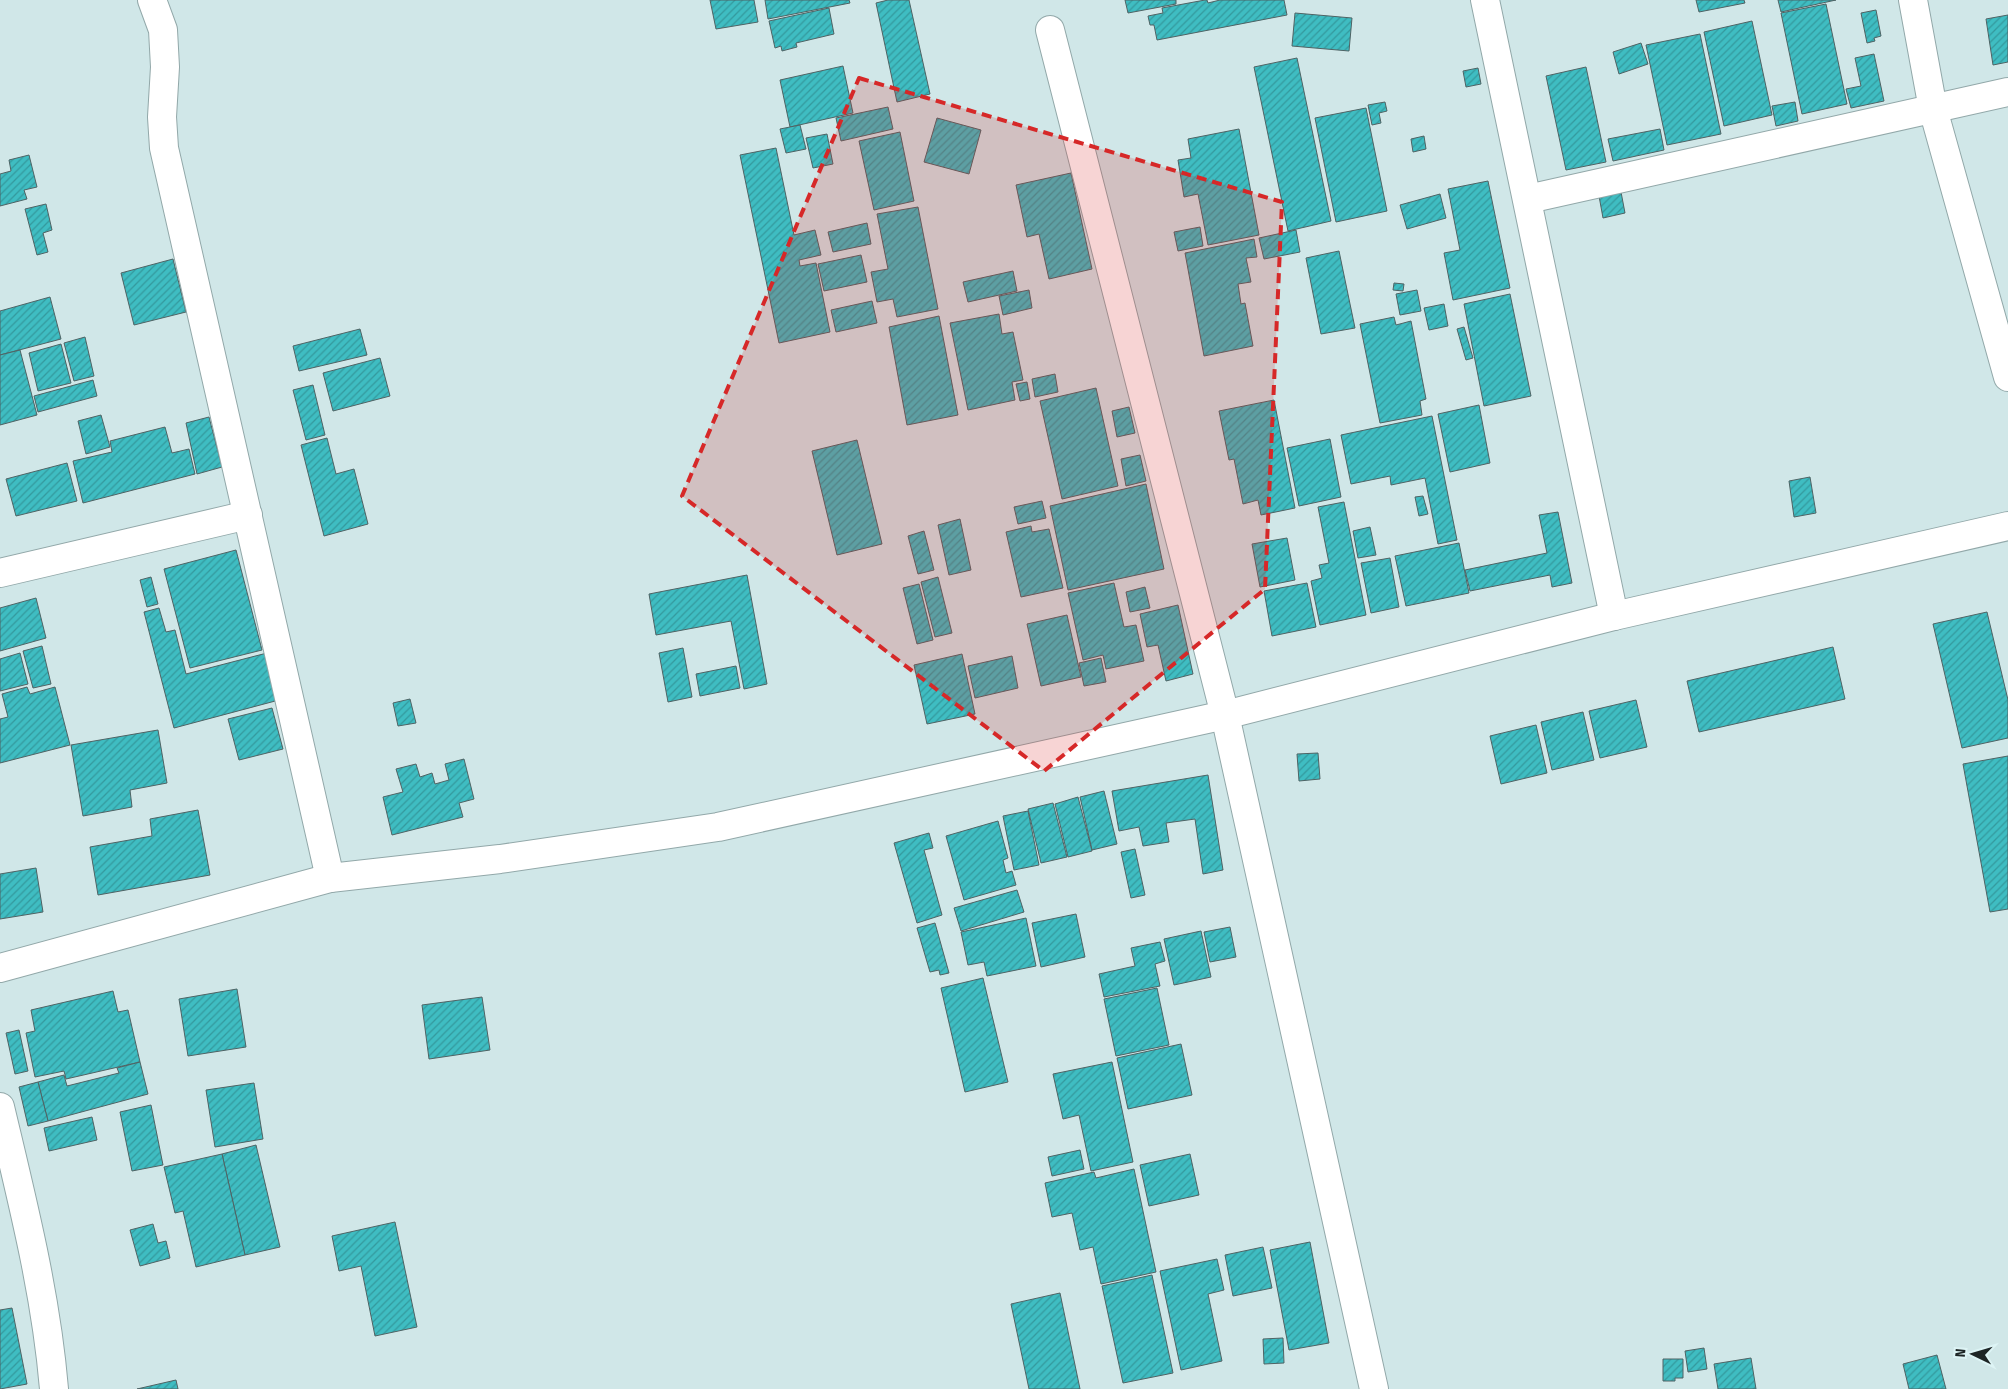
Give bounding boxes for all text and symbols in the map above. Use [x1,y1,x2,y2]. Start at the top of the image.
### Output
north arrow [1948,1329,1998,1379]
text: N [1952,1348,1969,1358]

